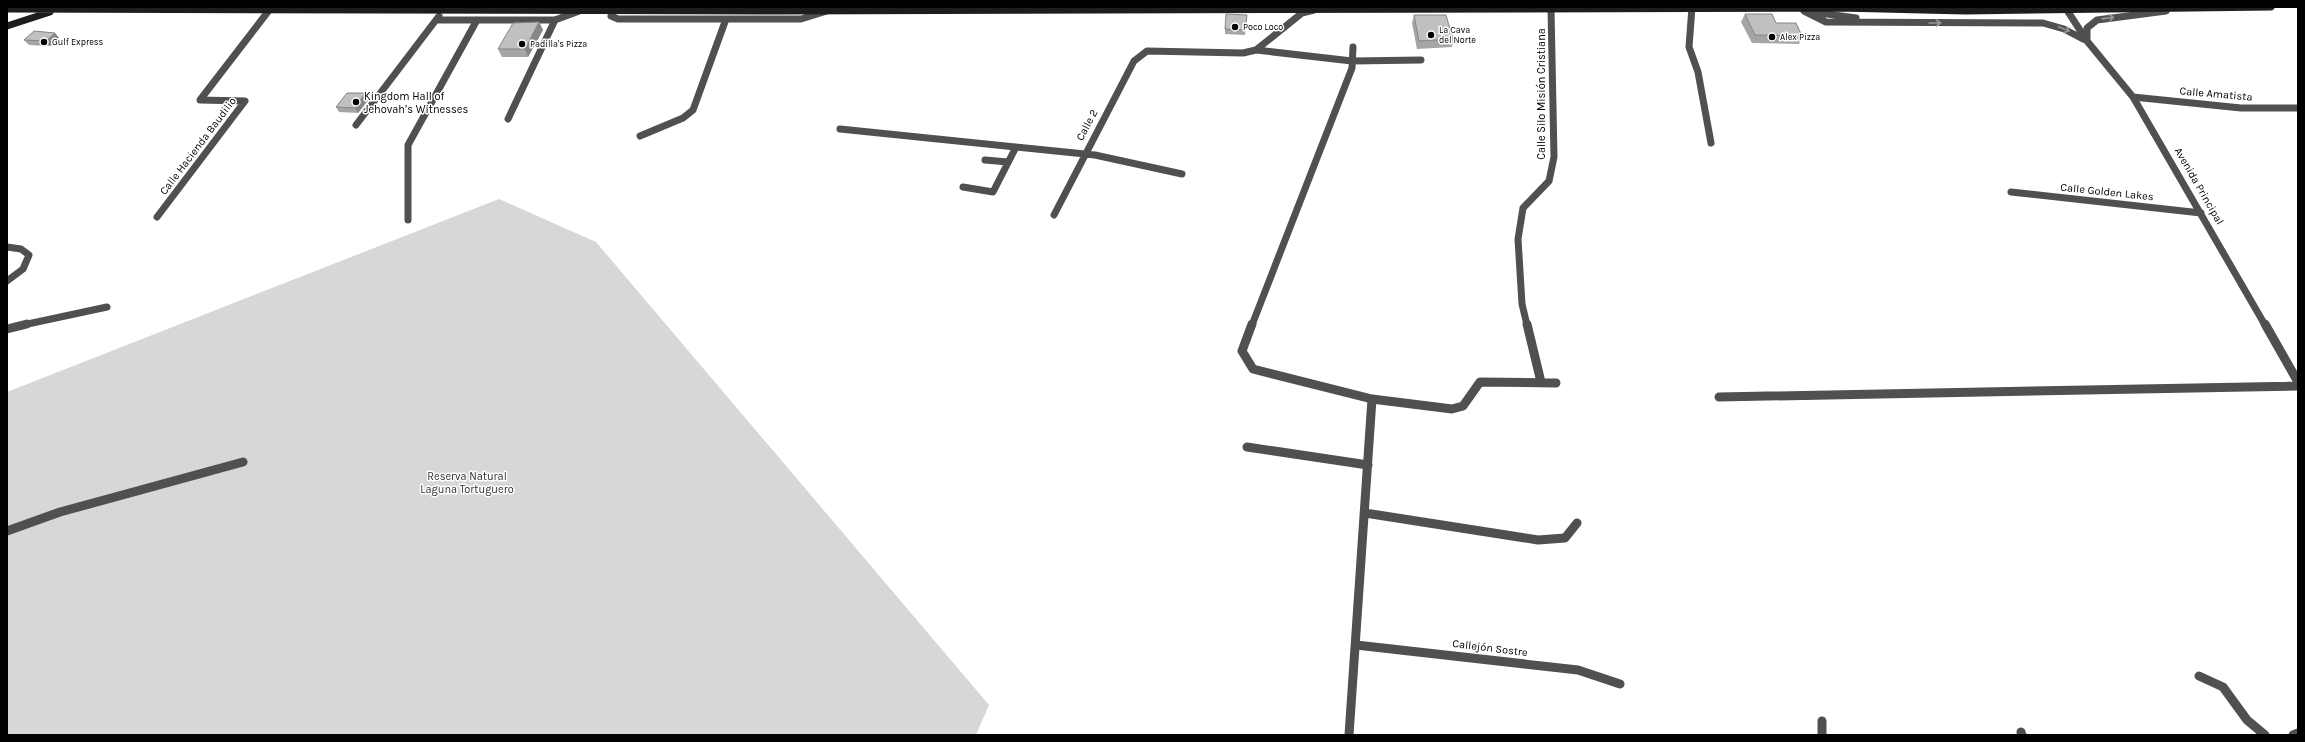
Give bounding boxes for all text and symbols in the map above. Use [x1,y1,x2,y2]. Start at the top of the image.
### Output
one-way arrow [2101,14,2114,22]
one-way arrow [1928,19,1941,27]
marker: Poco Loco [1230,22,1240,32]
place label: Poco Loco [1243,22,1283,32]
place label: La Cava del Norte [1439,25,1476,45]
one-way arrow [2057,26,2069,33]
street label: Calle Silo Misión Cristiana [1535,28,1548,160]
marker: La Cava del Norte [1426,30,1436,40]
marker: Alex Pizza [1767,32,1777,42]
place label: Alex Pizza [1780,32,1820,42]
marker: Gulf Express [39,37,49,47]
place label: Gulf Express [52,37,104,47]
marker: Padilla's Pizza [517,39,527,49]
place label: Padilla's Pizza [530,39,587,49]
street label: Calle Amatista [2179,84,2253,104]
place label: Kingdom Hall of Jehovah’s Witnesses [364,90,468,116]
street label: Calle Hacienda Baudilio [157,95,239,197]
marker: Kingdom Hall of Jehovah’s Witnesses [351,97,361,107]
street label: Calle 2 [1073,107,1101,143]
street label: Avenida Principal [2172,145,2226,227]
street label: Calle Golden Lakes [2060,181,2154,203]
park label: Reserva Natural Laguna Tortuguero [420,470,514,496]
street label: Callejón Sostre [1452,637,1529,659]

